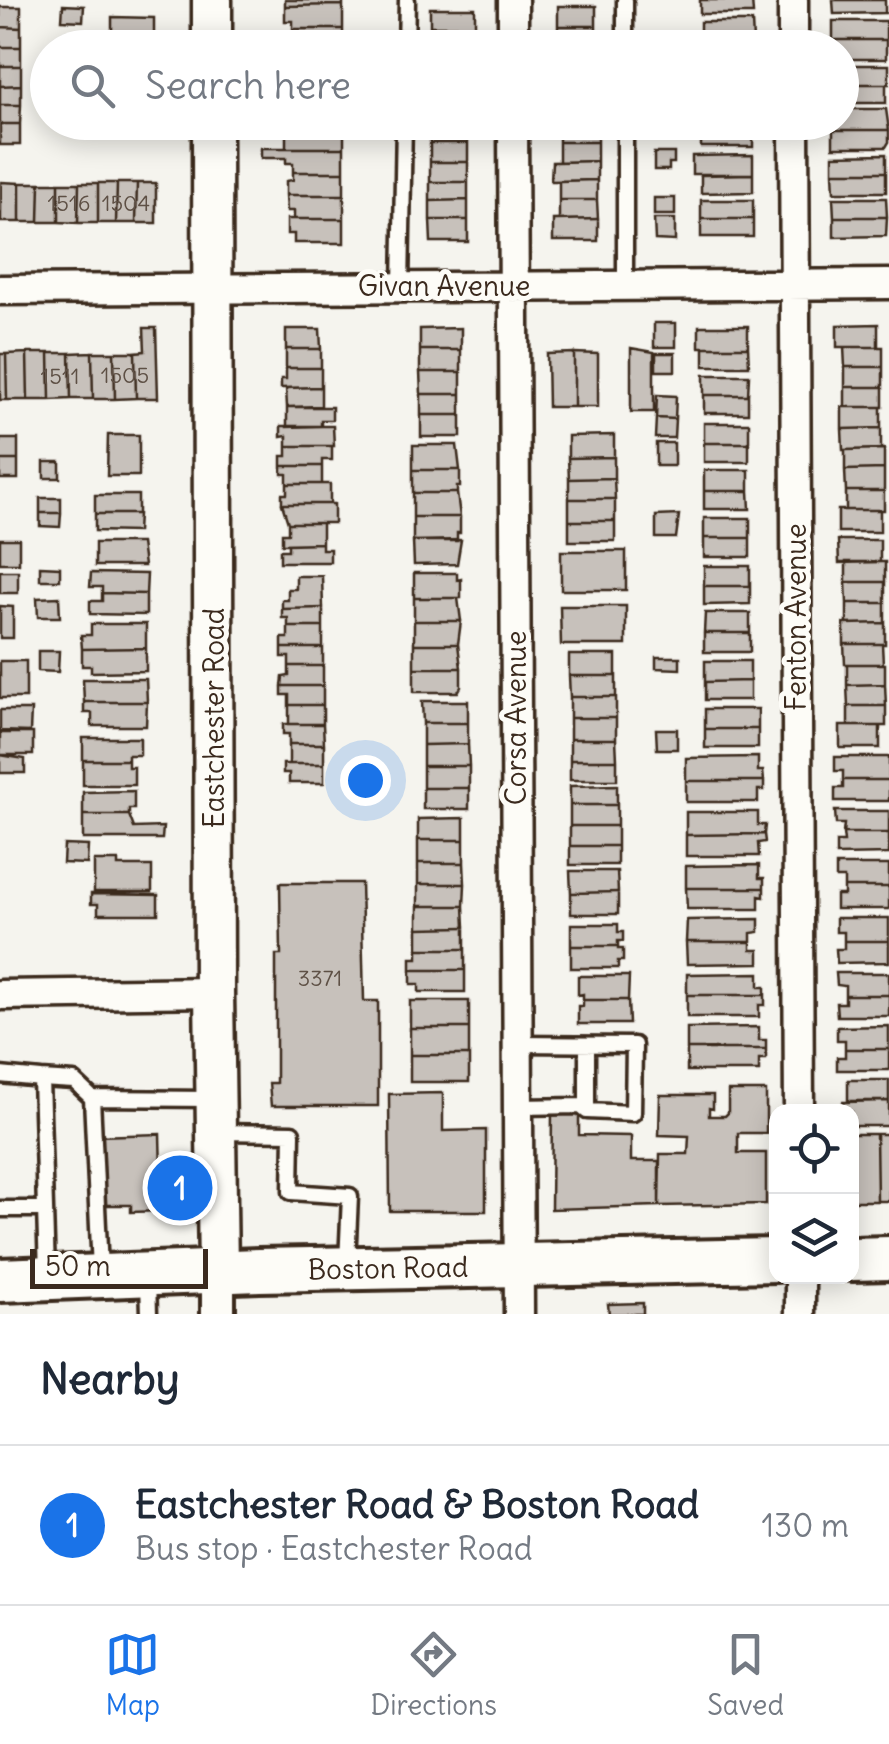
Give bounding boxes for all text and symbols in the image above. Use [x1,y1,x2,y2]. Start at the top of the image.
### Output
search box [30,30,859,140]
icon: search [65,58,120,113]
text: Search here [145,62,351,109]
house number: 1516 [48,189,90,217]
house number: 1504 [102,189,150,217]
street label: Givan Avenue [358,268,530,304]
house number: 1505 [101,361,149,389]
house number: 1511 [41,362,79,390]
street label: Fenton Avenue [778,523,814,711]
street label: Eastchester Road [196,608,232,828]
street label: Corsa Avenue [498,631,534,805]
your location [340,755,391,806]
house number: 3371 [298,964,342,992]
map controls [769,1104,859,1284]
button: locate [769,1104,859,1194]
pin: 1 [148,1150,212,1226]
button: layers [769,1194,859,1284]
scale bar [30,1244,208,1288]
text: 50 m [45,1248,111,1284]
street label: Boston Road [307,1249,469,1287]
text: Nearby [40,1353,179,1405]
text: Eastchester Road & Boston Road [135,1481,699,1528]
text: 1 [66,1505,79,1546]
text: 130 m [761,1505,849,1546]
text: Bus stop · Eastchester Road [135,1528,533,1569]
tab: Map [105,1627,160,1723]
tab: Directions [370,1627,497,1723]
tab: Saved [707,1627,784,1723]

